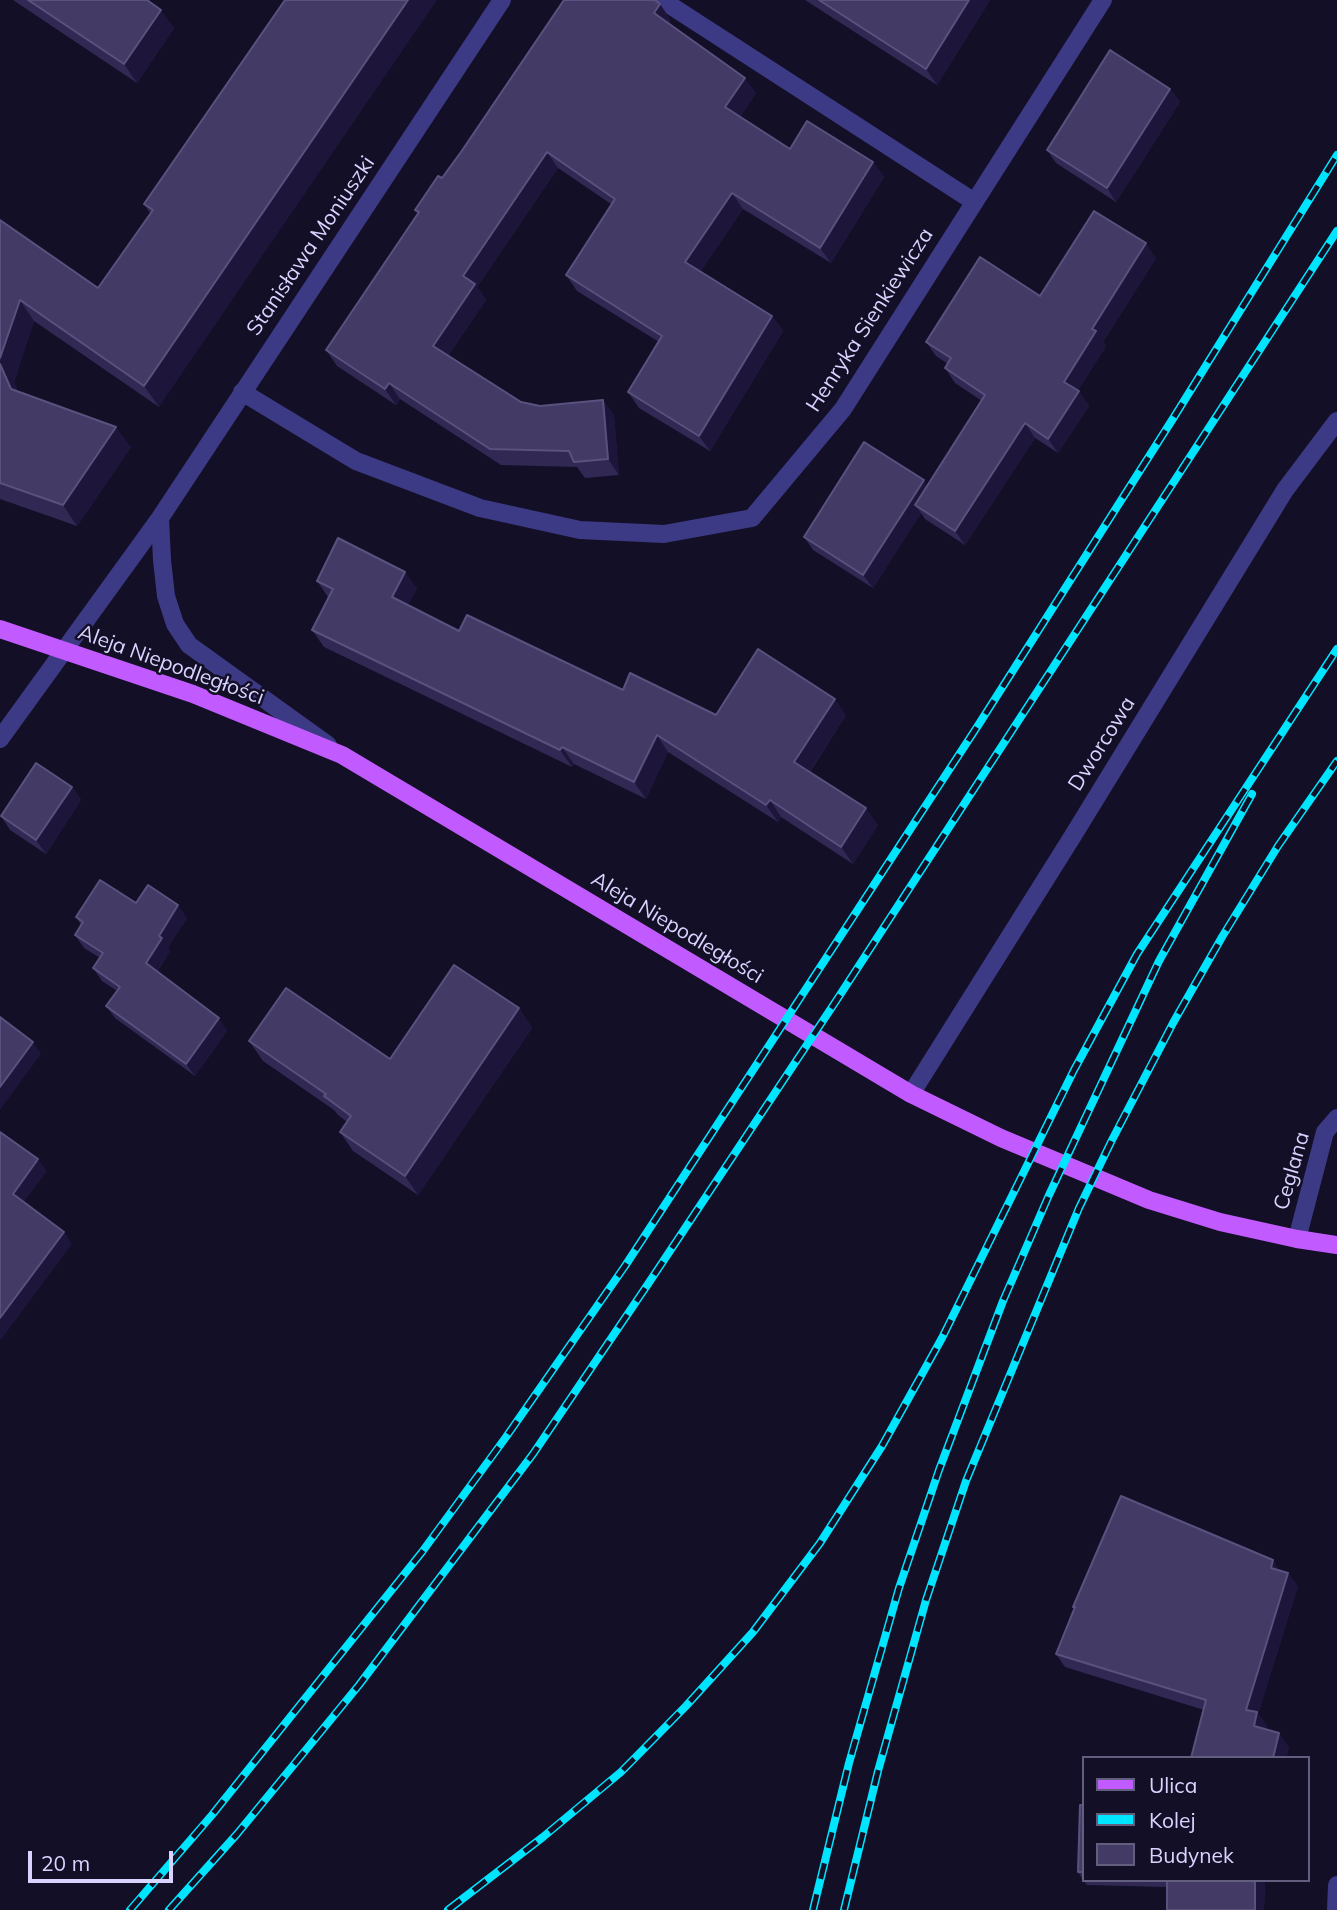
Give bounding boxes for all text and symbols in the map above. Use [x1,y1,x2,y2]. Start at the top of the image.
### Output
street label: Stanisława Moniuszki [242,152,380,340]
street label: Henryka Sienkiewicza [801,223,939,417]
street label: Aleja Niepodległości [75,620,267,710]
street label: Dworcowa [1063,692,1141,796]
street label: Aleja Niepodległości [586,867,768,989]
street label: Ceglana [1269,1129,1315,1213]
legend [1082,1756,1309,1882]
text: Ulica [1149,1772,1197,1798]
text: Kolej [1149,1807,1196,1833]
scale bar [32,1836,177,1880]
text: Budynek [1149,1842,1234,1868]
text: 20 m [41,1850,90,1876]

